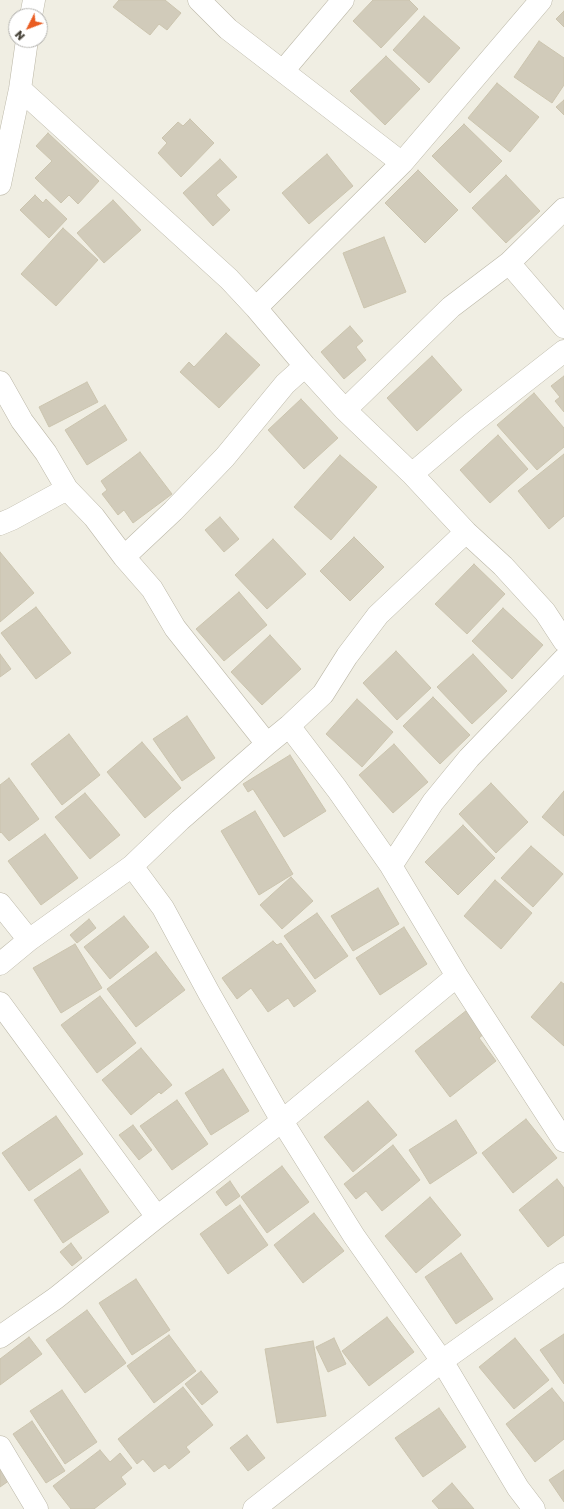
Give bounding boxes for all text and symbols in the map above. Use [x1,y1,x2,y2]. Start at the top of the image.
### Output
north arrow [8,8,48,48]
text: N [12,28,27,43]

